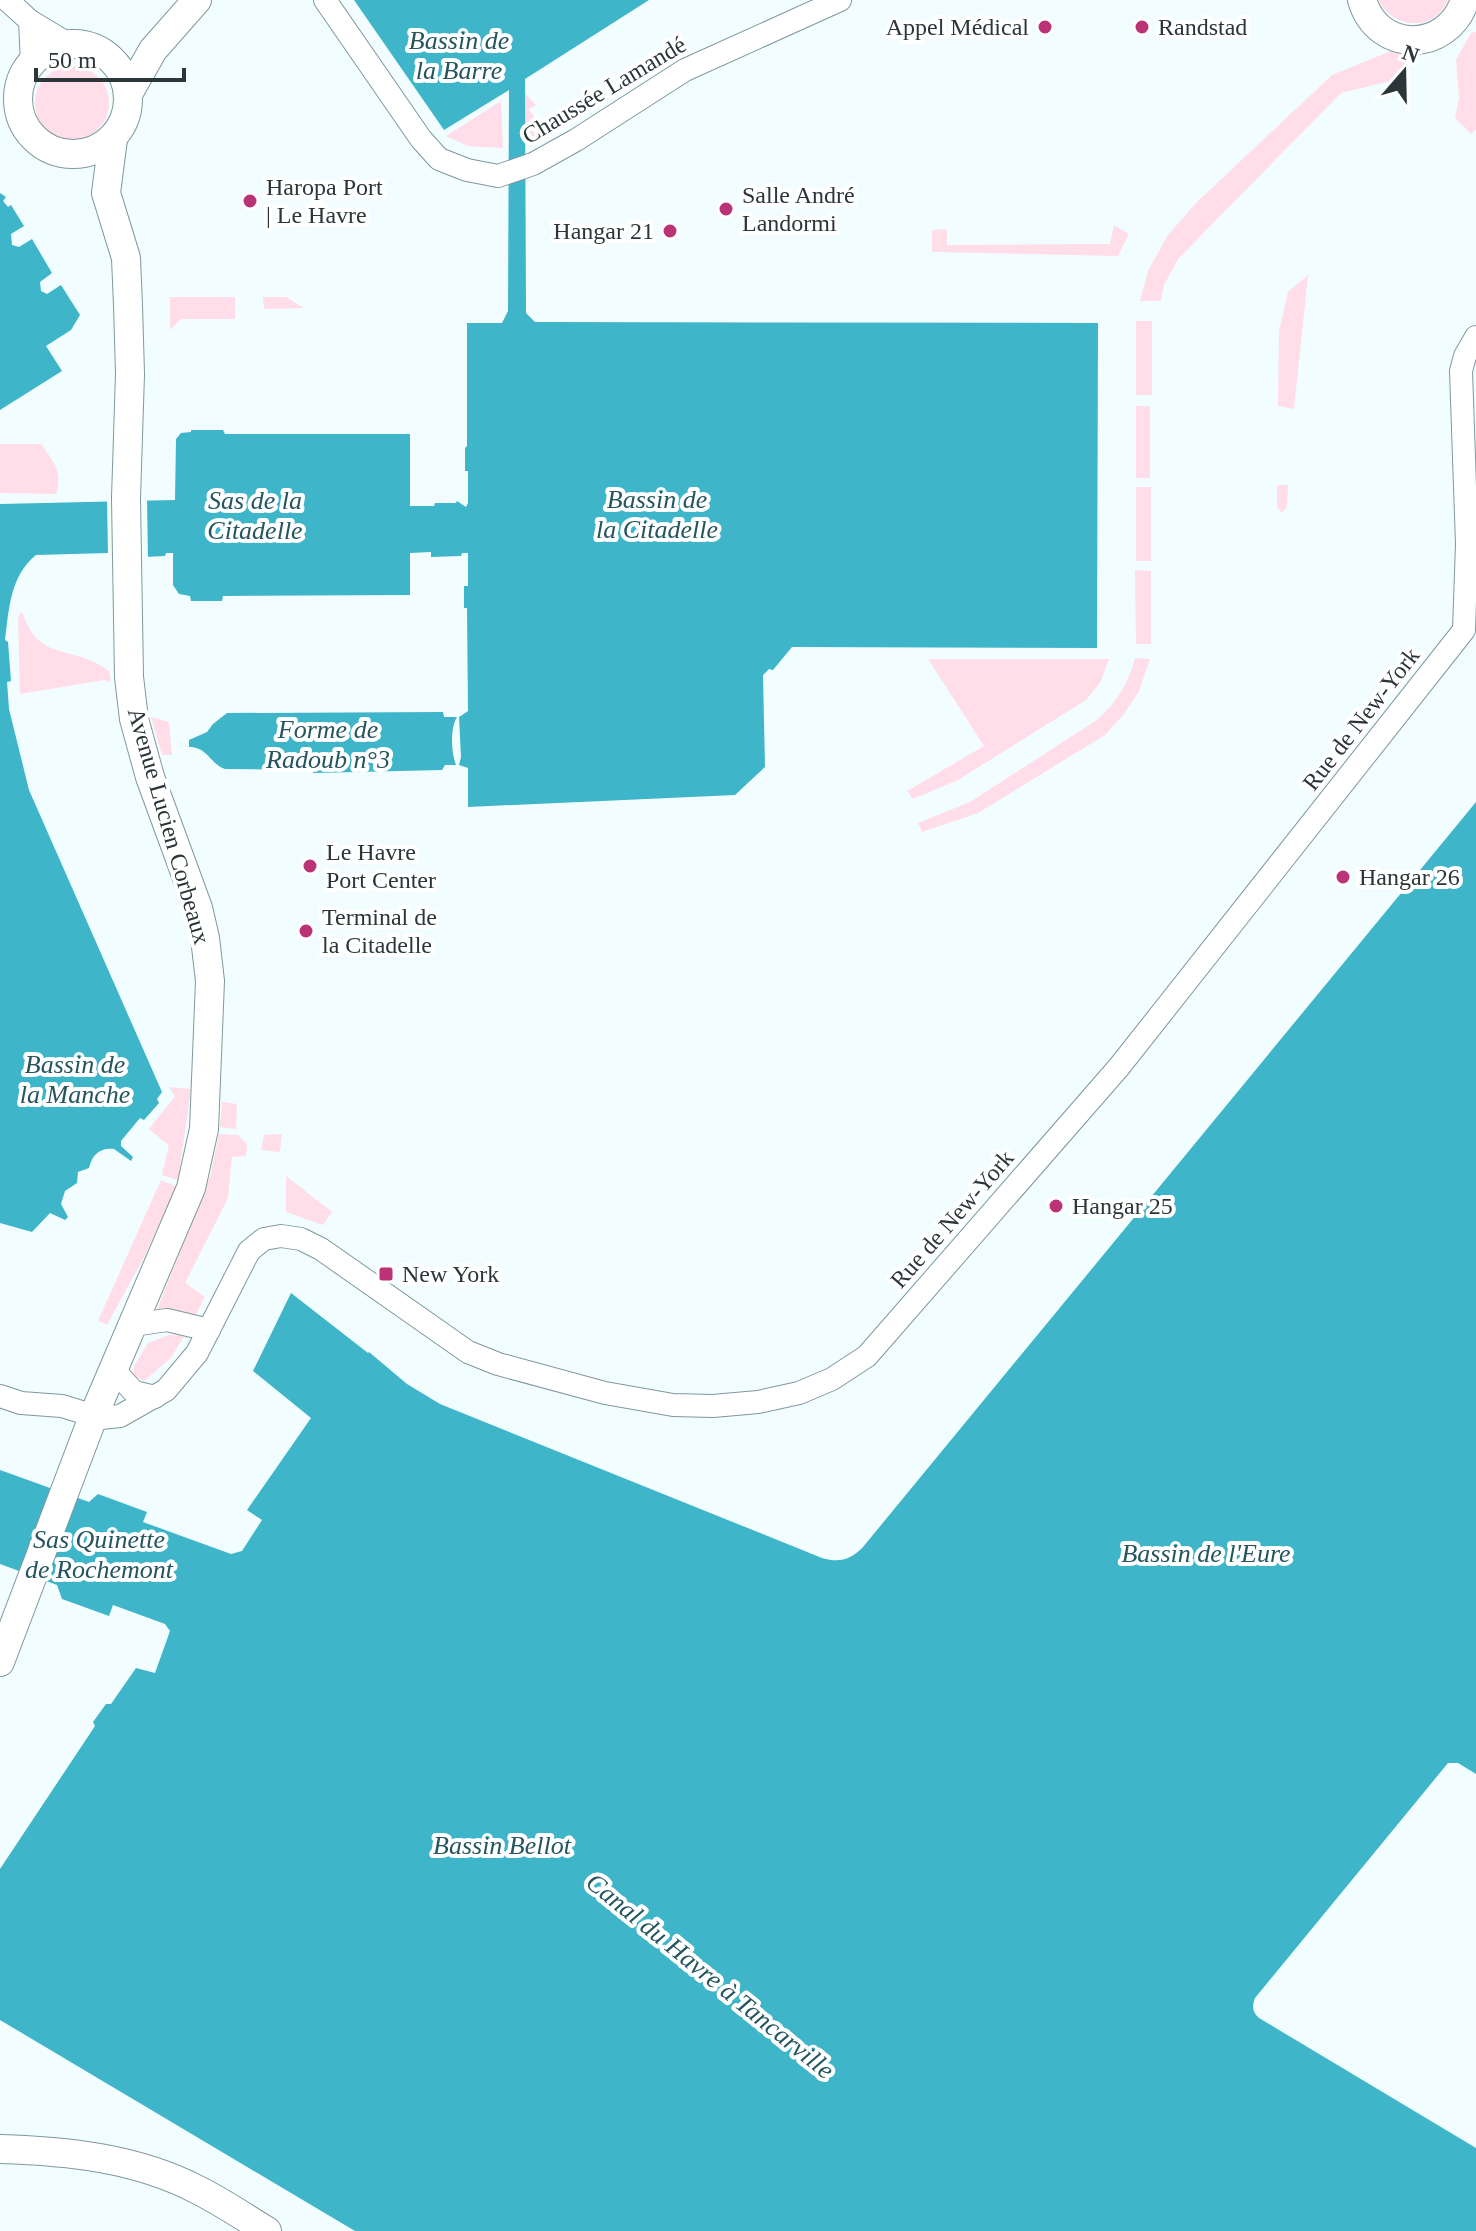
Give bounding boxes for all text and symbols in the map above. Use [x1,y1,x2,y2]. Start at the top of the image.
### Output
place label: Appel Médical [886,14,1029,40]
place label: Randstad [1158,14,1247,40]
marker: Appel Médical [1036,18,1054,36]
marker: Randstad [1133,18,1151,36]
water label: Bassin de la Barre [409,26,509,85]
street label: Chaussée Lamandé [518,31,690,149]
scale bar [36,32,184,82]
north arrow [1364,32,1444,112]
text: N [1399,39,1423,68]
text: 50 m [48,47,97,73]
place label: Haropa Port | Le Havre [266,174,383,228]
place label: Salle André Landormi [742,182,855,236]
marker: Haropa Port | Le Havre [241,192,259,210]
marker: Salle André Landormi [717,200,735,218]
place label: Hangar 21 [553,218,654,244]
marker: Hangar 21 [661,222,679,240]
water label: Bassin de la Citadelle [596,485,718,544]
water label: Sas de la Citadelle [207,486,303,545]
street label: Rue de New-York [1297,643,1425,795]
street label: Avenue Lucien Corbeaux [123,705,215,947]
water label: Forme de Radoub n°3 [265,715,390,774]
place label: Le Havre Port Center [326,839,436,893]
marker: Le Havre Port Center [301,857,319,875]
place label: Hangar 26 [1359,864,1460,890]
marker: Hangar 26 [1334,868,1352,886]
place label: Terminal de la Citadelle [322,904,437,958]
marker: Terminal de la Citadelle [297,922,315,940]
water label: Bassin de la Manche [20,1050,130,1109]
street label: Rue de New-York [885,1145,1019,1293]
place label: Hangar 25 [1072,1193,1173,1219]
marker: Hangar 25 [1047,1197,1065,1215]
place label: New York [402,1261,499,1287]
marker: New York [377,1265,395,1283]
water label: Sas Quinette de Rochemont [25,1525,174,1584]
water label: Bassin de l'Eure [1121,1539,1291,1568]
water label: Bassin Bellot [433,1831,572,1860]
water label: Canal du Havre à Tancarville [580,1867,840,2085]

